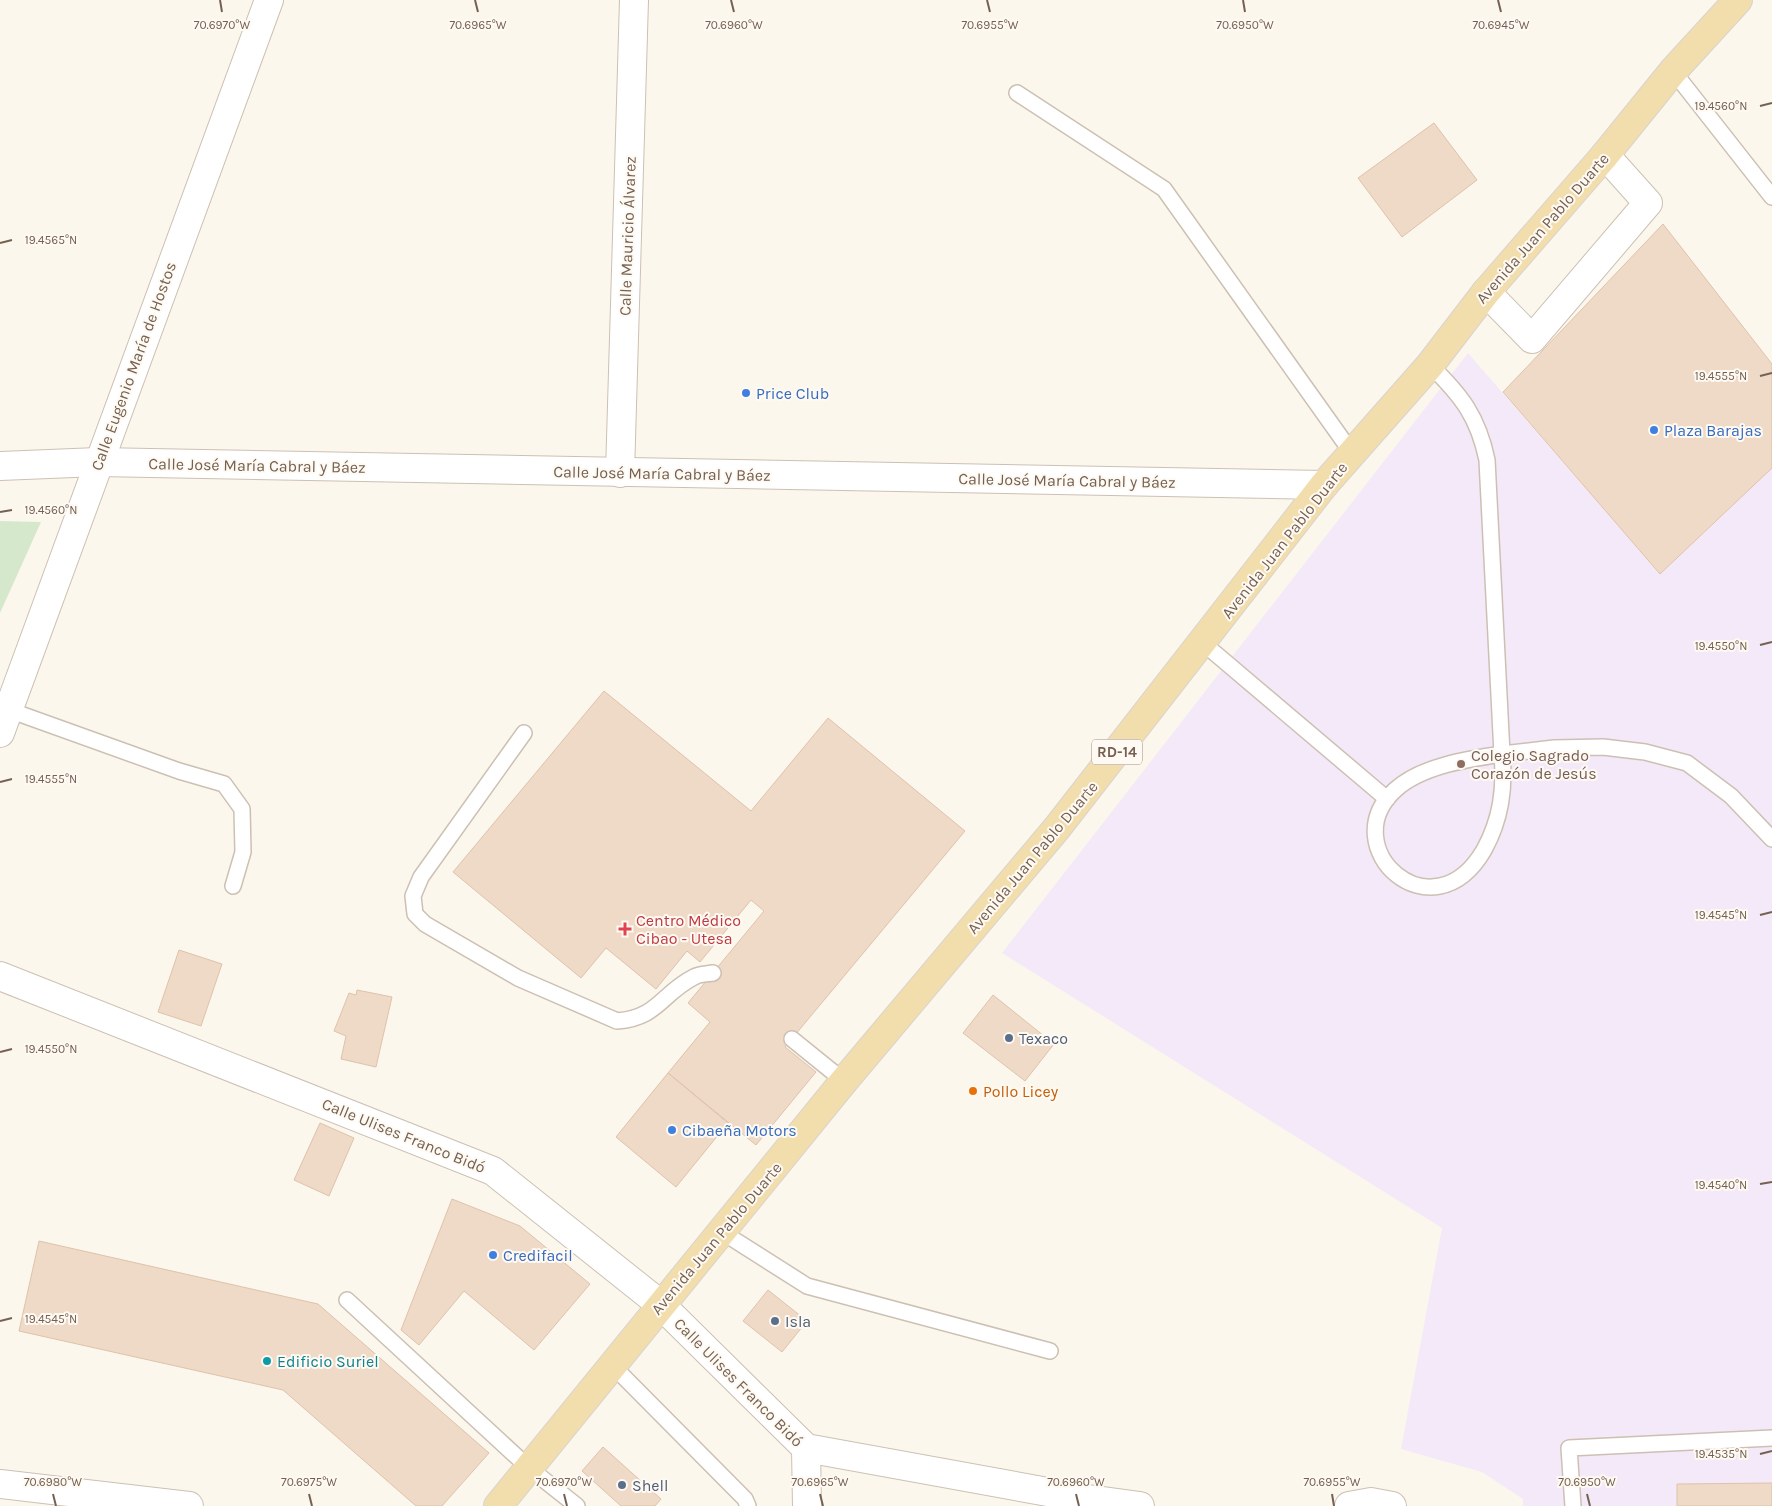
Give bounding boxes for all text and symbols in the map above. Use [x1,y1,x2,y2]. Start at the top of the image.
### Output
text: 70.6970°W [194,18,250,32]
text: 70.6965°W [449,18,507,32]
text: 70.6960°W [705,18,763,32]
text: 70.6955°W [961,18,1019,32]
text: 70.6950°W [1216,18,1274,32]
text: 70.6945°W [1472,18,1530,32]
text: 19.4560°N [1695,99,1747,113]
street label: Avenida Juan Pablo Duarte [1472,149,1613,307]
street label: Calle Mauricio Álvarez [615,156,640,316]
text: 19.4565°N [25,233,77,247]
street label: Calle Eugenio María de Hostos [87,259,180,473]
text: 19.4555°N [1695,369,1747,383]
place label: Price Club [756,384,829,403]
marker: Price Club [740,387,752,399]
place label: Plaza Barajas [1664,421,1762,440]
marker: Plaza Barajas [1648,424,1660,436]
street label: Calle José María Cabral y Báez [148,454,366,477]
street label: Avenida Juan Pablo Duarte [1217,458,1351,622]
street label: Calle José María Cabral y Báez [553,462,771,485]
street label: Calle José María Cabral y Báez [958,469,1176,492]
text: 19.4560°N [25,503,77,517]
text: 19.4550°N [1695,639,1747,653]
road number: RD-14 [1092,740,1142,764]
place label: Colegio Sagrado Corazón de Jesús [1471,746,1597,783]
marker: Colegio Sagrado Corazón de Jesús [1455,758,1467,770]
text: 19.4555°N [25,772,77,786]
street label: Avenida Juan Pablo Duarte [963,777,1102,937]
text: 19.4545°N [1695,908,1747,922]
place label: Centro Médico Cibao - Utesa [636,911,741,948]
marker: Centro Médico Cibao - Utesa [618,922,632,936]
place label: Texaco [1019,1029,1068,1048]
marker: Texaco [1003,1032,1015,1044]
text: 19.4550°N [25,1042,77,1056]
place label: Pollo Licey [983,1082,1059,1101]
marker: Pollo Licey [967,1085,979,1097]
street label: Calle Ulises Franco Bidó [319,1094,488,1177]
place label: Cibaeña Motors [682,1121,797,1140]
marker: Cibaeña Motors [666,1124,678,1136]
street label: Avenida Juan Pablo Duarte [647,1158,786,1318]
text: 19.4540°N [1695,1178,1747,1192]
place label: Credifacil [503,1246,573,1265]
marker: Credifacil [487,1249,499,1261]
text: 19.4545°N [25,1312,77,1326]
place label: Isla [785,1312,811,1331]
street label: Calle Ulises Franco Bidó [670,1314,807,1451]
marker: Isla [769,1315,781,1327]
place label: Edificio Suriel [277,1352,379,1371]
marker: Edificio Suriel [261,1355,273,1367]
text: 19.4535°N [1695,1447,1747,1461]
text: 70.6980°W [24,1475,82,1489]
text: 70.6975°W [281,1475,337,1489]
text: 70.6970°W [536,1475,592,1489]
text: 70.6965°W [791,1475,849,1489]
text: 70.6960°W [1047,1475,1105,1489]
text: 70.6955°W [1303,1475,1361,1489]
text: 70.6950°W [1558,1475,1616,1489]
place label: Shell [632,1476,669,1495]
marker: Shell [616,1479,628,1491]

